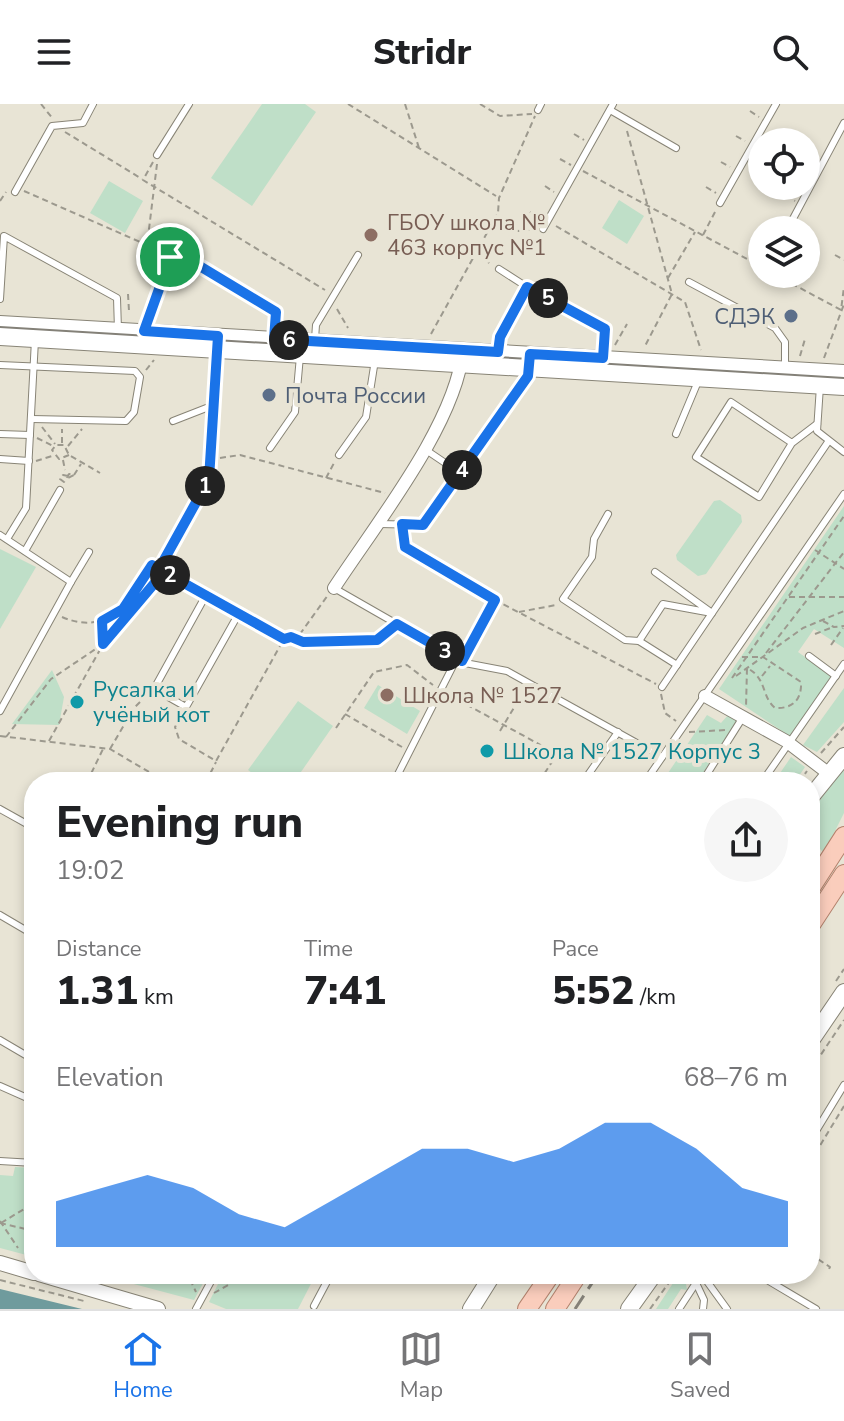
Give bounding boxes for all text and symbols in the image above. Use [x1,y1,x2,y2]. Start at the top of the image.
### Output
text: Stridr [373,28,471,77]
icon: menu [32,30,76,74]
icon: search [768,30,812,74]
map controls [748,128,820,288]
button: locate [748,128,820,200]
place label: ГБОУ школа № 463 корпус №1 [387,208,547,263]
button: layers [748,216,820,288]
pin [136,223,204,291]
marker: ГБОУ школа № 463 корпус №1 [362,226,380,244]
icon: arrive [148,235,192,279]
pin: 5 [528,278,568,318]
text: 5 [541,283,555,313]
place label: СДЭК [714,302,775,332]
marker: СДЭК [782,307,800,325]
pin: 6 [269,320,309,360]
text: 6 [282,325,296,355]
place label: Почта России [285,381,426,411]
marker: Почта России [260,386,278,404]
pin: 4 [442,450,482,490]
text: 4 [455,455,469,485]
pin: 1 [185,466,225,506]
text: 1 [198,471,212,501]
pin: 2 [150,555,190,595]
text: 2 [163,560,177,590]
pin: 3 [425,631,465,671]
text: 3 [438,636,452,666]
place label: Русалка и учёный кот [93,675,210,730]
place label: Школа № 1527 [403,681,562,711]
marker: Школа № 1527 [378,686,396,704]
marker: Русалка и учёный кот [68,693,86,711]
place label: Школа № 1527 Корпус 3 [503,737,761,767]
marker: Школа № 1527 Корпус 3 [478,742,496,760]
text: Evening run [56,793,303,853]
button: share [704,798,788,882]
text: 19:02 [56,853,124,888]
text: Distance [56,934,141,964]
text: Time [304,934,353,964]
text: Pace [552,934,599,964]
text: 1.31 [56,964,138,1018]
text: 7:41 [304,964,386,1018]
text: 5:52 [552,964,634,1018]
text: km [138,982,174,1012]
text: /km [634,982,676,1012]
text: Elevation [56,1060,164,1095]
text: 68–76 m [684,1060,788,1095]
tab: Home [113,1327,173,1405]
tab: Map [399,1327,443,1405]
tab: Saved [670,1327,731,1405]

